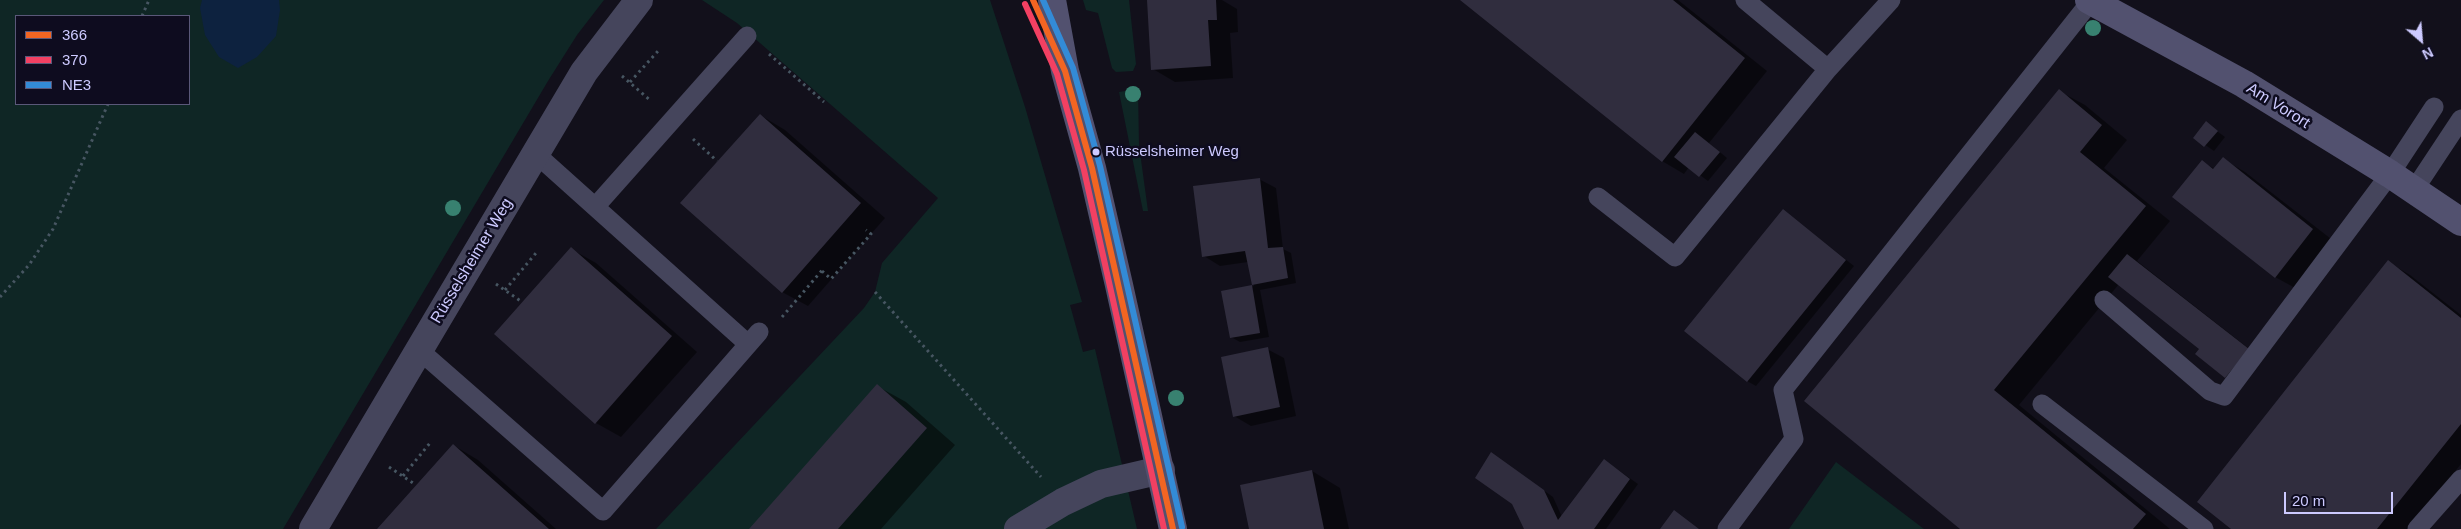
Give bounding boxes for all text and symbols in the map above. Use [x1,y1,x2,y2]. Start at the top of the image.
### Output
legend [15,15,190,105]
north arrow [2396,15,2446,65]
text: 366 [62,26,87,43]
text: N [2420,44,2436,63]
text: 370 [62,51,87,68]
text: NE3 [62,76,91,93]
street label: Am Vorort [2243,79,2313,133]
place label: Rüsselsheimer Weg [1105,143,1239,161]
marker: Rüsselsheimer Weg [1091,147,1101,157]
street label: Rüsselsheimer Weg [427,195,517,327]
scale bar [2286,482,2395,514]
text: 20 m [2292,492,2325,509]

